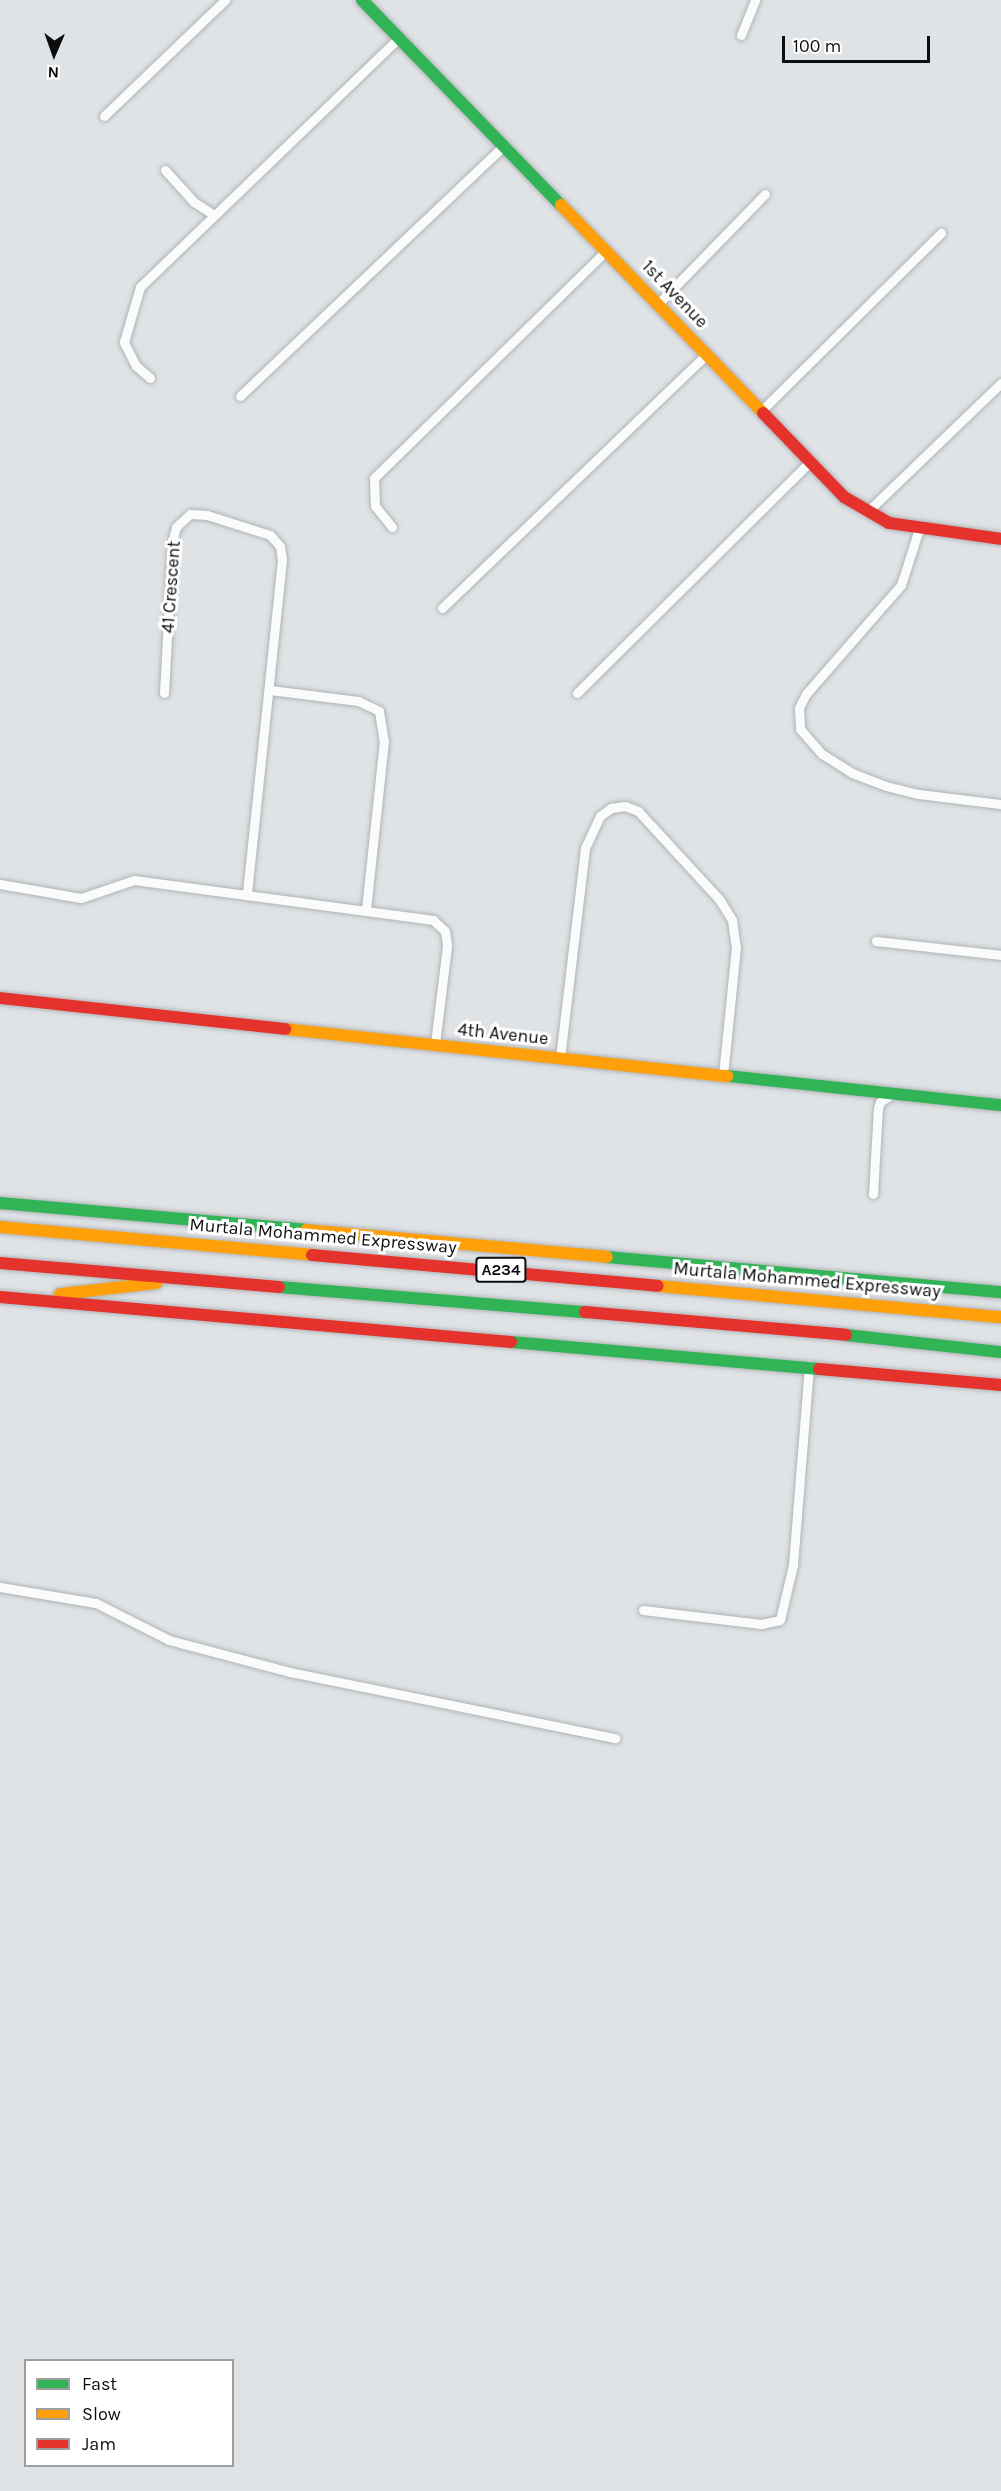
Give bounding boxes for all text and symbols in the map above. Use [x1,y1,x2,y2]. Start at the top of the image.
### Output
north arrow [24,24,84,84]
scale bar [785,24,934,62]
text: 100 m [793,35,841,57]
text: N [47,63,59,82]
street label: 1st Avenue [637,256,713,332]
street label: 41 Crescent [157,540,185,634]
street label: 4th Avenue [457,1018,549,1050]
street label: Murtala Mohammed Expressway [189,1214,457,1258]
road number: A234 [474,1257,528,1283]
street label: Murtala Mohammed Expressway [673,1258,941,1302]
legend [24,2359,234,2467]
text: Fast [82,2373,117,2395]
text: Slow [82,2403,121,2425]
text: Jam [82,2433,116,2455]

